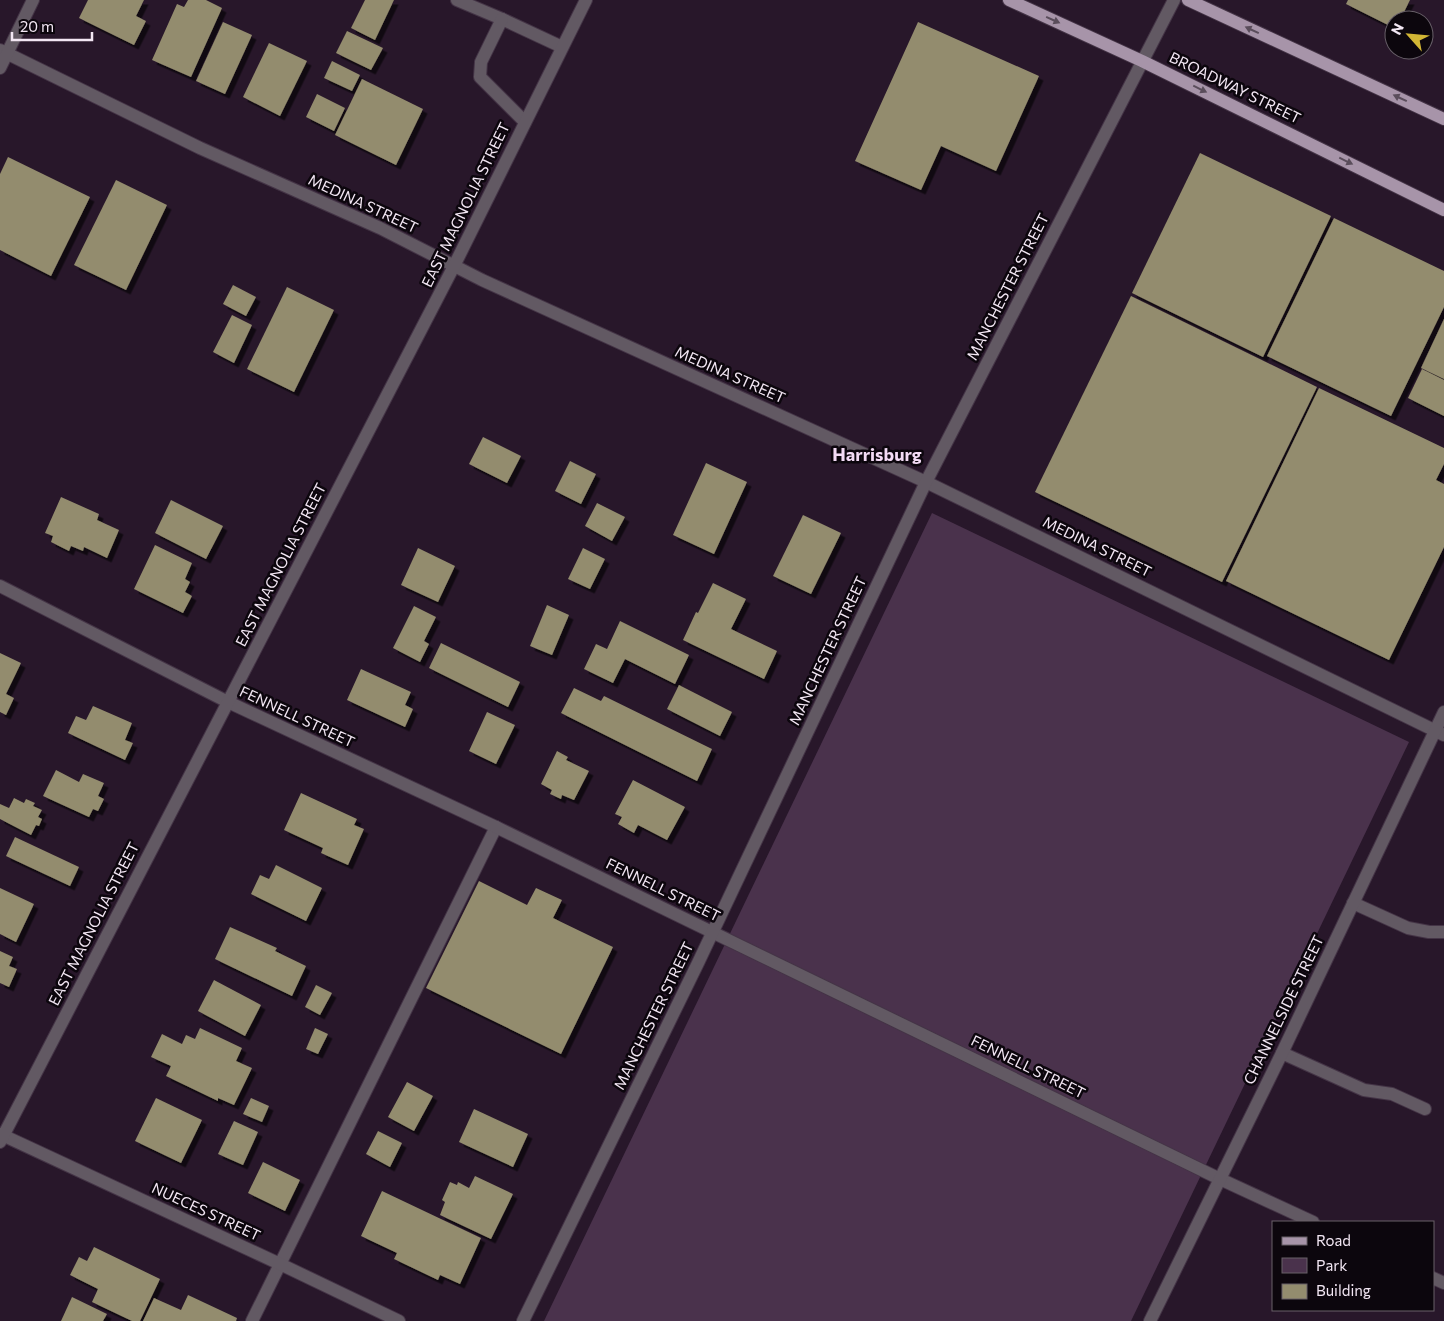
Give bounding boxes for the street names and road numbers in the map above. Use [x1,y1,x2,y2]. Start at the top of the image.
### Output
street label: BROADWAY STREET [1167,47,1304,127]
street label: EAST MAGNOLIA STREET [417,119,513,290]
street label: MEDINA STREET [306,170,421,237]
street label: MANCHESTER STREET [962,210,1052,363]
street label: MEDINA STREET [673,342,789,407]
street label: EAST MAGNOLIA STREET [231,480,329,649]
street label: MEDINA STREET [1040,512,1155,580]
street label: MANCHESTER STREET [785,573,870,728]
street label: FENNELL STREET [237,682,358,751]
street label: EAST MAGNOLIA STREET [44,839,142,1008]
street label: FENNELL STREET [603,854,724,925]
street label: CHANNELSIDE STREET [1239,932,1327,1087]
street label: MANCHESTER STREET [609,938,697,1092]
street label: FENNELL STREET [968,1031,1089,1102]
street label: NUECES STREET [149,1178,264,1244]

